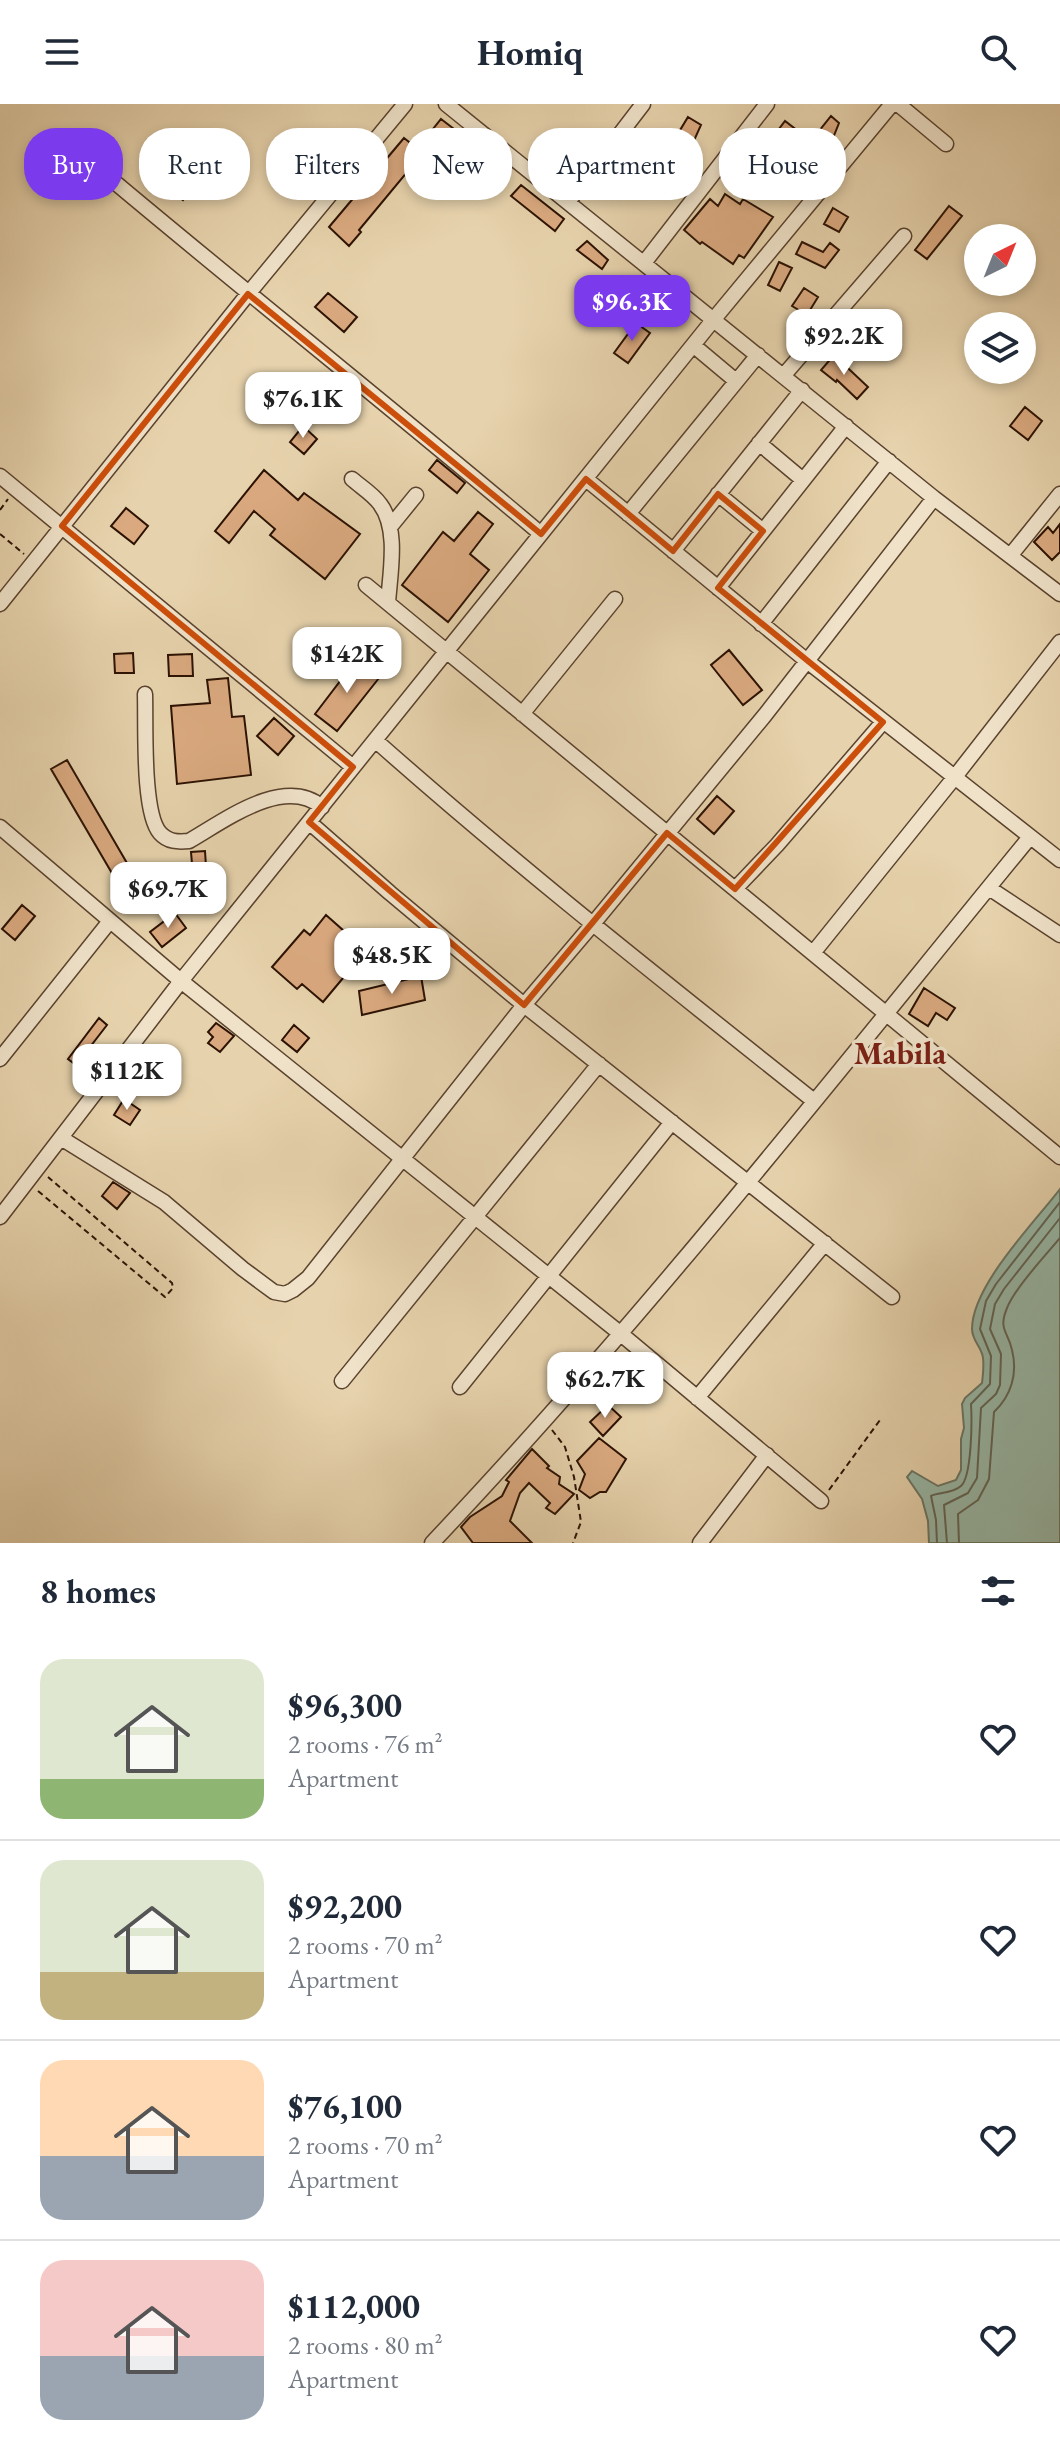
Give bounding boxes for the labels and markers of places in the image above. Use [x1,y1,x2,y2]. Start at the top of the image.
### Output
pin: $96.3K [567,275,697,343]
pin: $92.2K [779,309,909,377]
pin: $76.1K [238,372,368,440]
pin: $142K [291,627,403,695]
pin: $69.7K [103,862,233,930]
pin: $48.5K [327,928,457,996]
pin: $112K [71,1044,183,1112]
pin: $62.7K [540,1352,670,1420]

